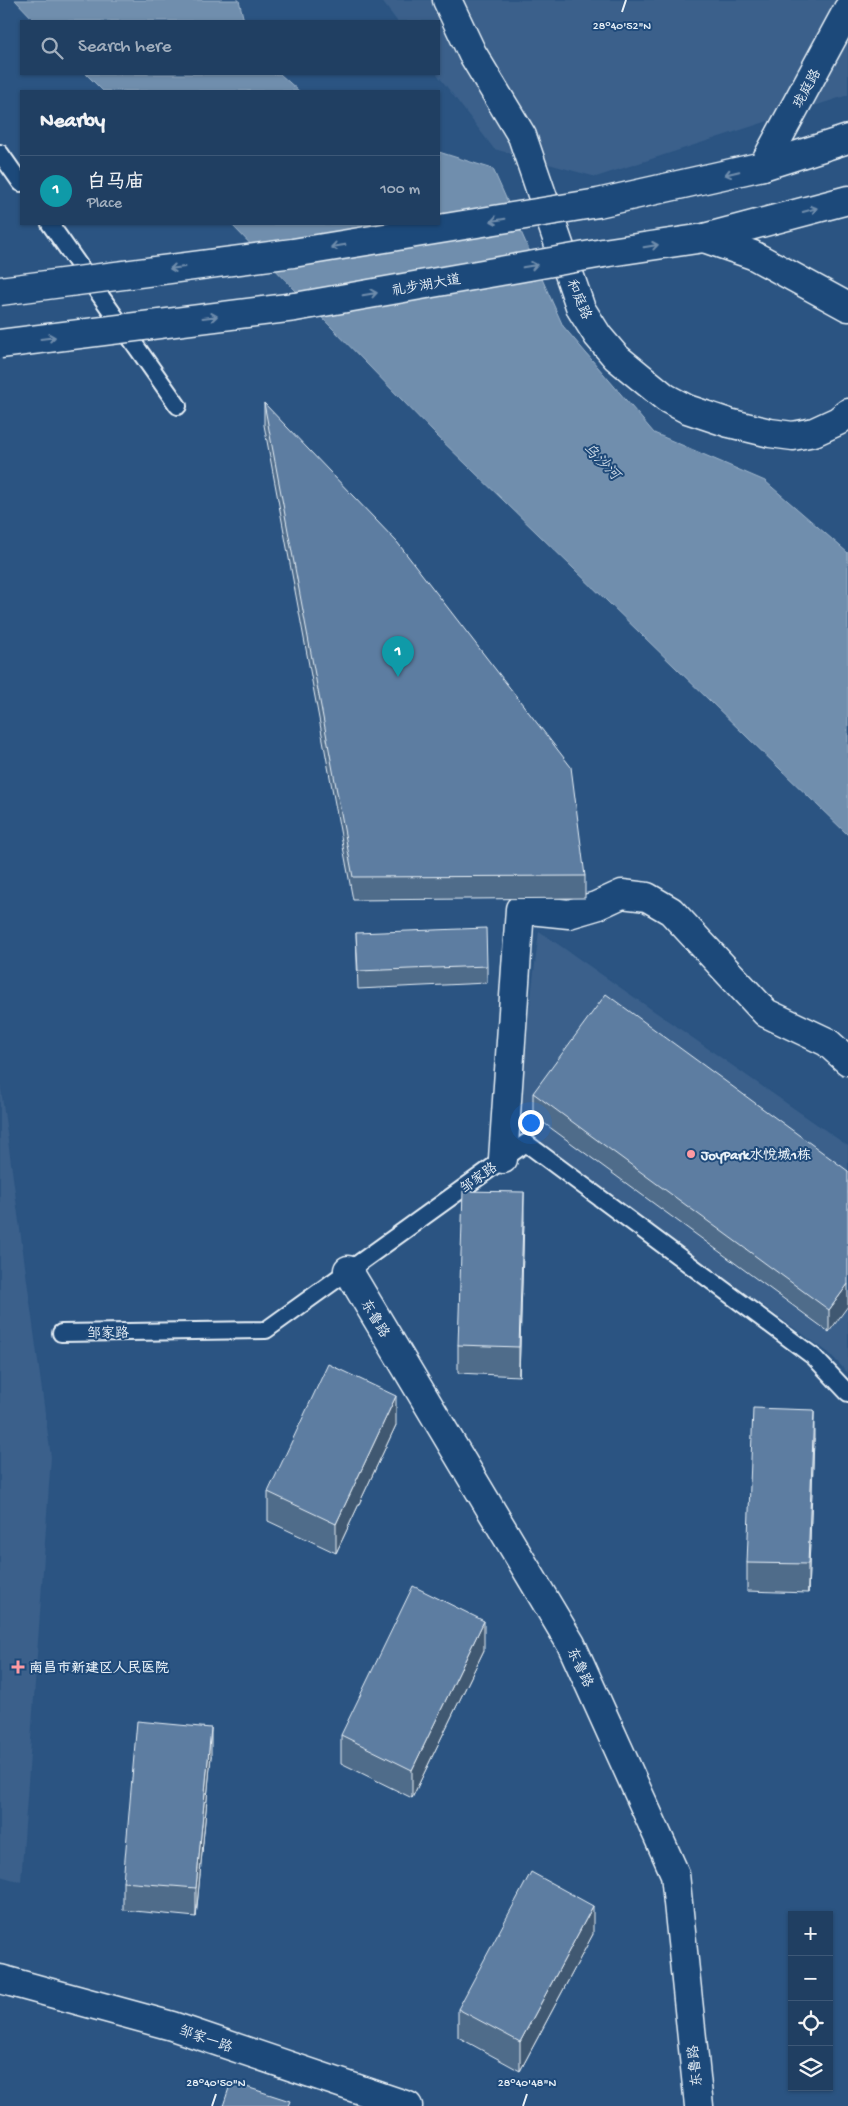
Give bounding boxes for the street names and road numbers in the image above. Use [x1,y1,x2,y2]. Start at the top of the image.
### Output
street label: 珑庭路 [790,66,826,112]
street label: 礼步湖大道 [390,271,462,301]
street label: 和庭路 [562,277,595,323]
street label: 邹家路 [457,1159,501,1198]
street label: 东鲁路 [356,1296,394,1342]
street label: 邹家路 [87,1325,129,1343]
street label: 东鲁路 [562,1645,597,1691]
street label: 邹家一路 [176,2022,235,2058]
street label: 东鲁路 [684,2044,707,2088]

